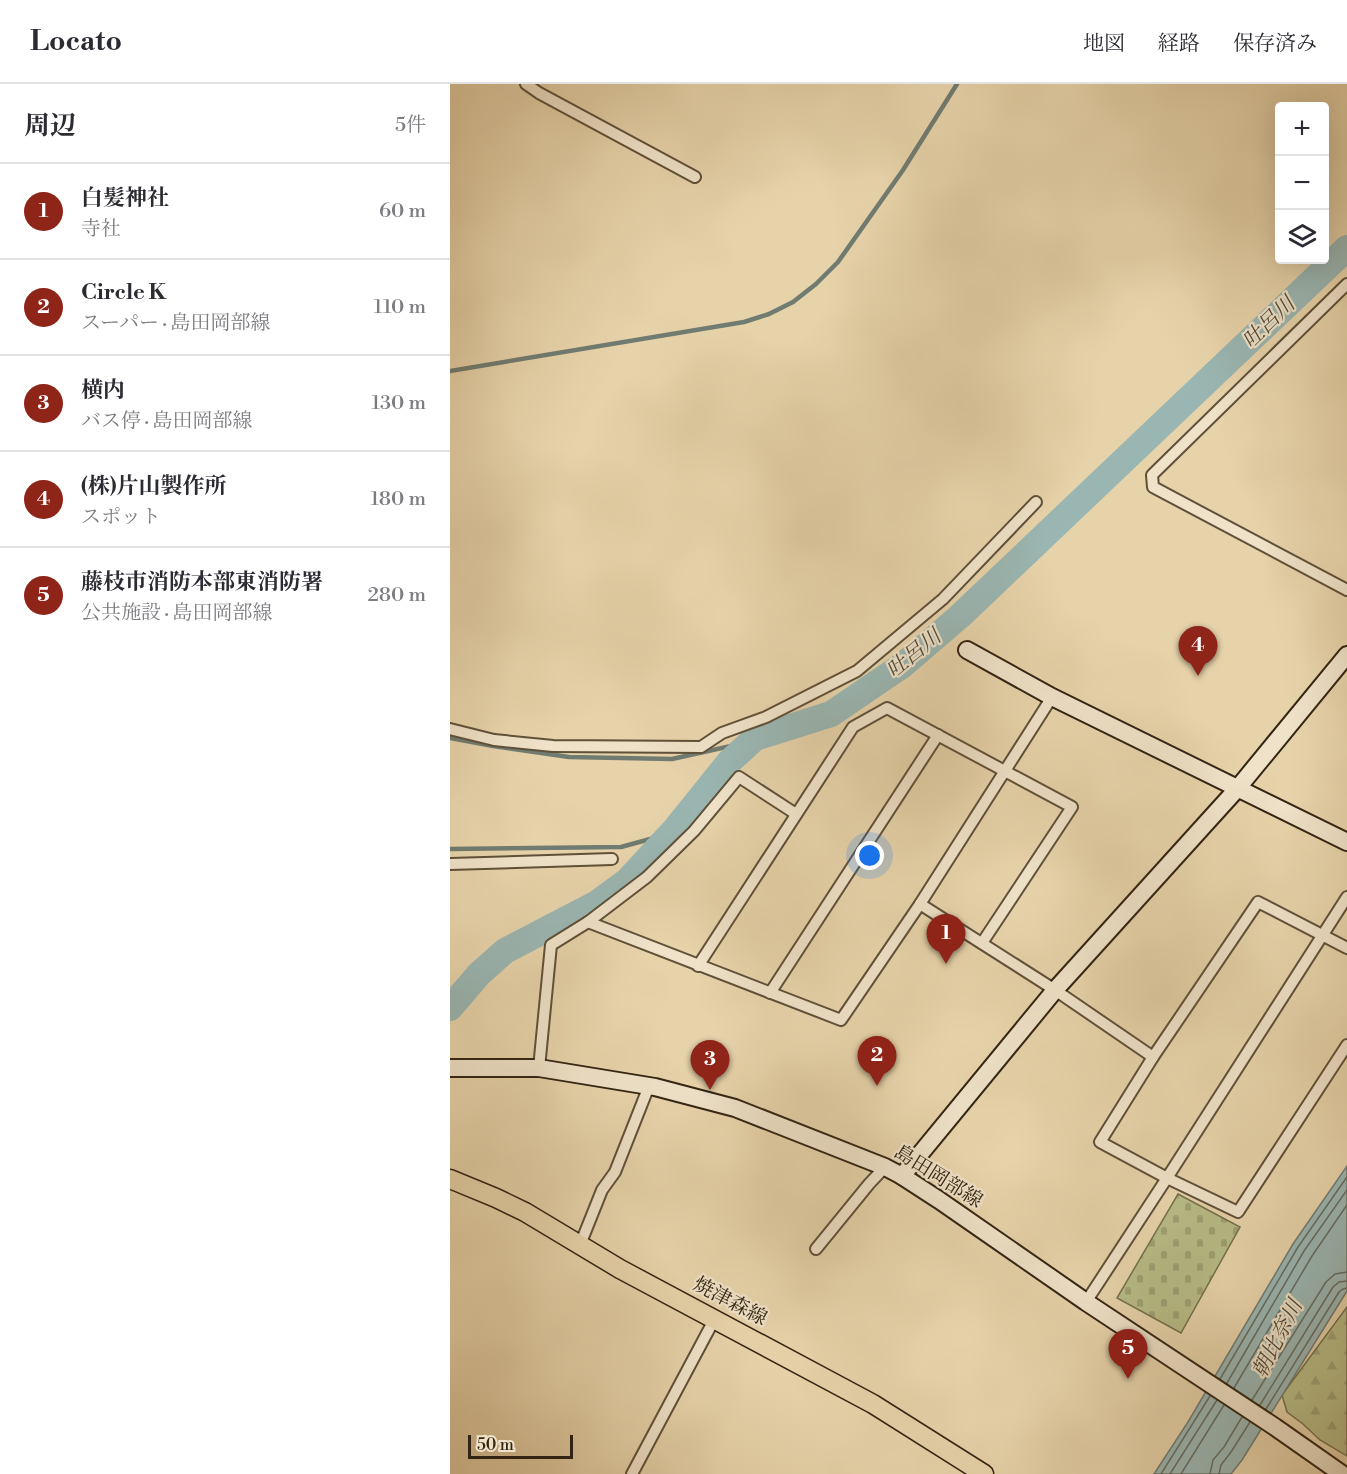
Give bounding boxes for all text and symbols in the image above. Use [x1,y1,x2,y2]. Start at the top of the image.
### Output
text: Locato [30,24,122,59]
text: 地図 [1083,31,1125,57]
text: 経路 [1158,31,1200,57]
text: 保存済み [1233,31,1317,57]
map controls [1275,102,1329,264]
button: + [1275,102,1329,156]
text: 周辺 [24,110,76,142]
text: 5件 [395,113,426,138]
button: − [1275,156,1329,210]
text: 白髪神社 [81,185,169,212]
text: 1 [39,199,48,224]
text: 60 m [379,199,426,224]
button: layers [1275,210,1329,264]
text: 寺社 [81,217,121,242]
text: Circle K [81,279,166,306]
water label: 吐呂川 [1237,290,1302,354]
text: 2 [37,295,50,320]
text: 110 m [374,295,426,320]
text: スーパー · 島田岡部線 [81,311,271,336]
text: 横内 [81,377,125,404]
text: 3 [37,391,50,416]
text: 130 m [371,391,426,416]
text: バス停 · 島田岡部線 [81,409,253,434]
text: (株)片山製作所 [81,473,227,500]
text: 4 [37,487,50,512]
text: 180 m [371,487,426,512]
text: スポット [81,505,161,530]
text: 藤枝市消防本部東消防署 [81,569,323,596]
text: 5 [37,583,50,608]
text: 280 m [367,583,426,608]
text: 公共施設 · 島田岡部線 [81,601,273,626]
water label: 吐呂川 [881,623,948,684]
pin: 4 [1178,626,1218,676]
your location [855,841,884,870]
pin: 1 [926,914,966,964]
pin: 2 [858,1036,896,1086]
pin: 3 [690,1040,730,1090]
street label: 島田岡部線 [889,1140,987,1214]
street label: 焼津森線 [689,1272,771,1332]
water label: 朝比奈川 [1247,1294,1310,1382]
pin: 5 [1108,1330,1148,1379]
scale bar [468,1432,573,1460]
text: 50 m [477,1435,514,1455]

